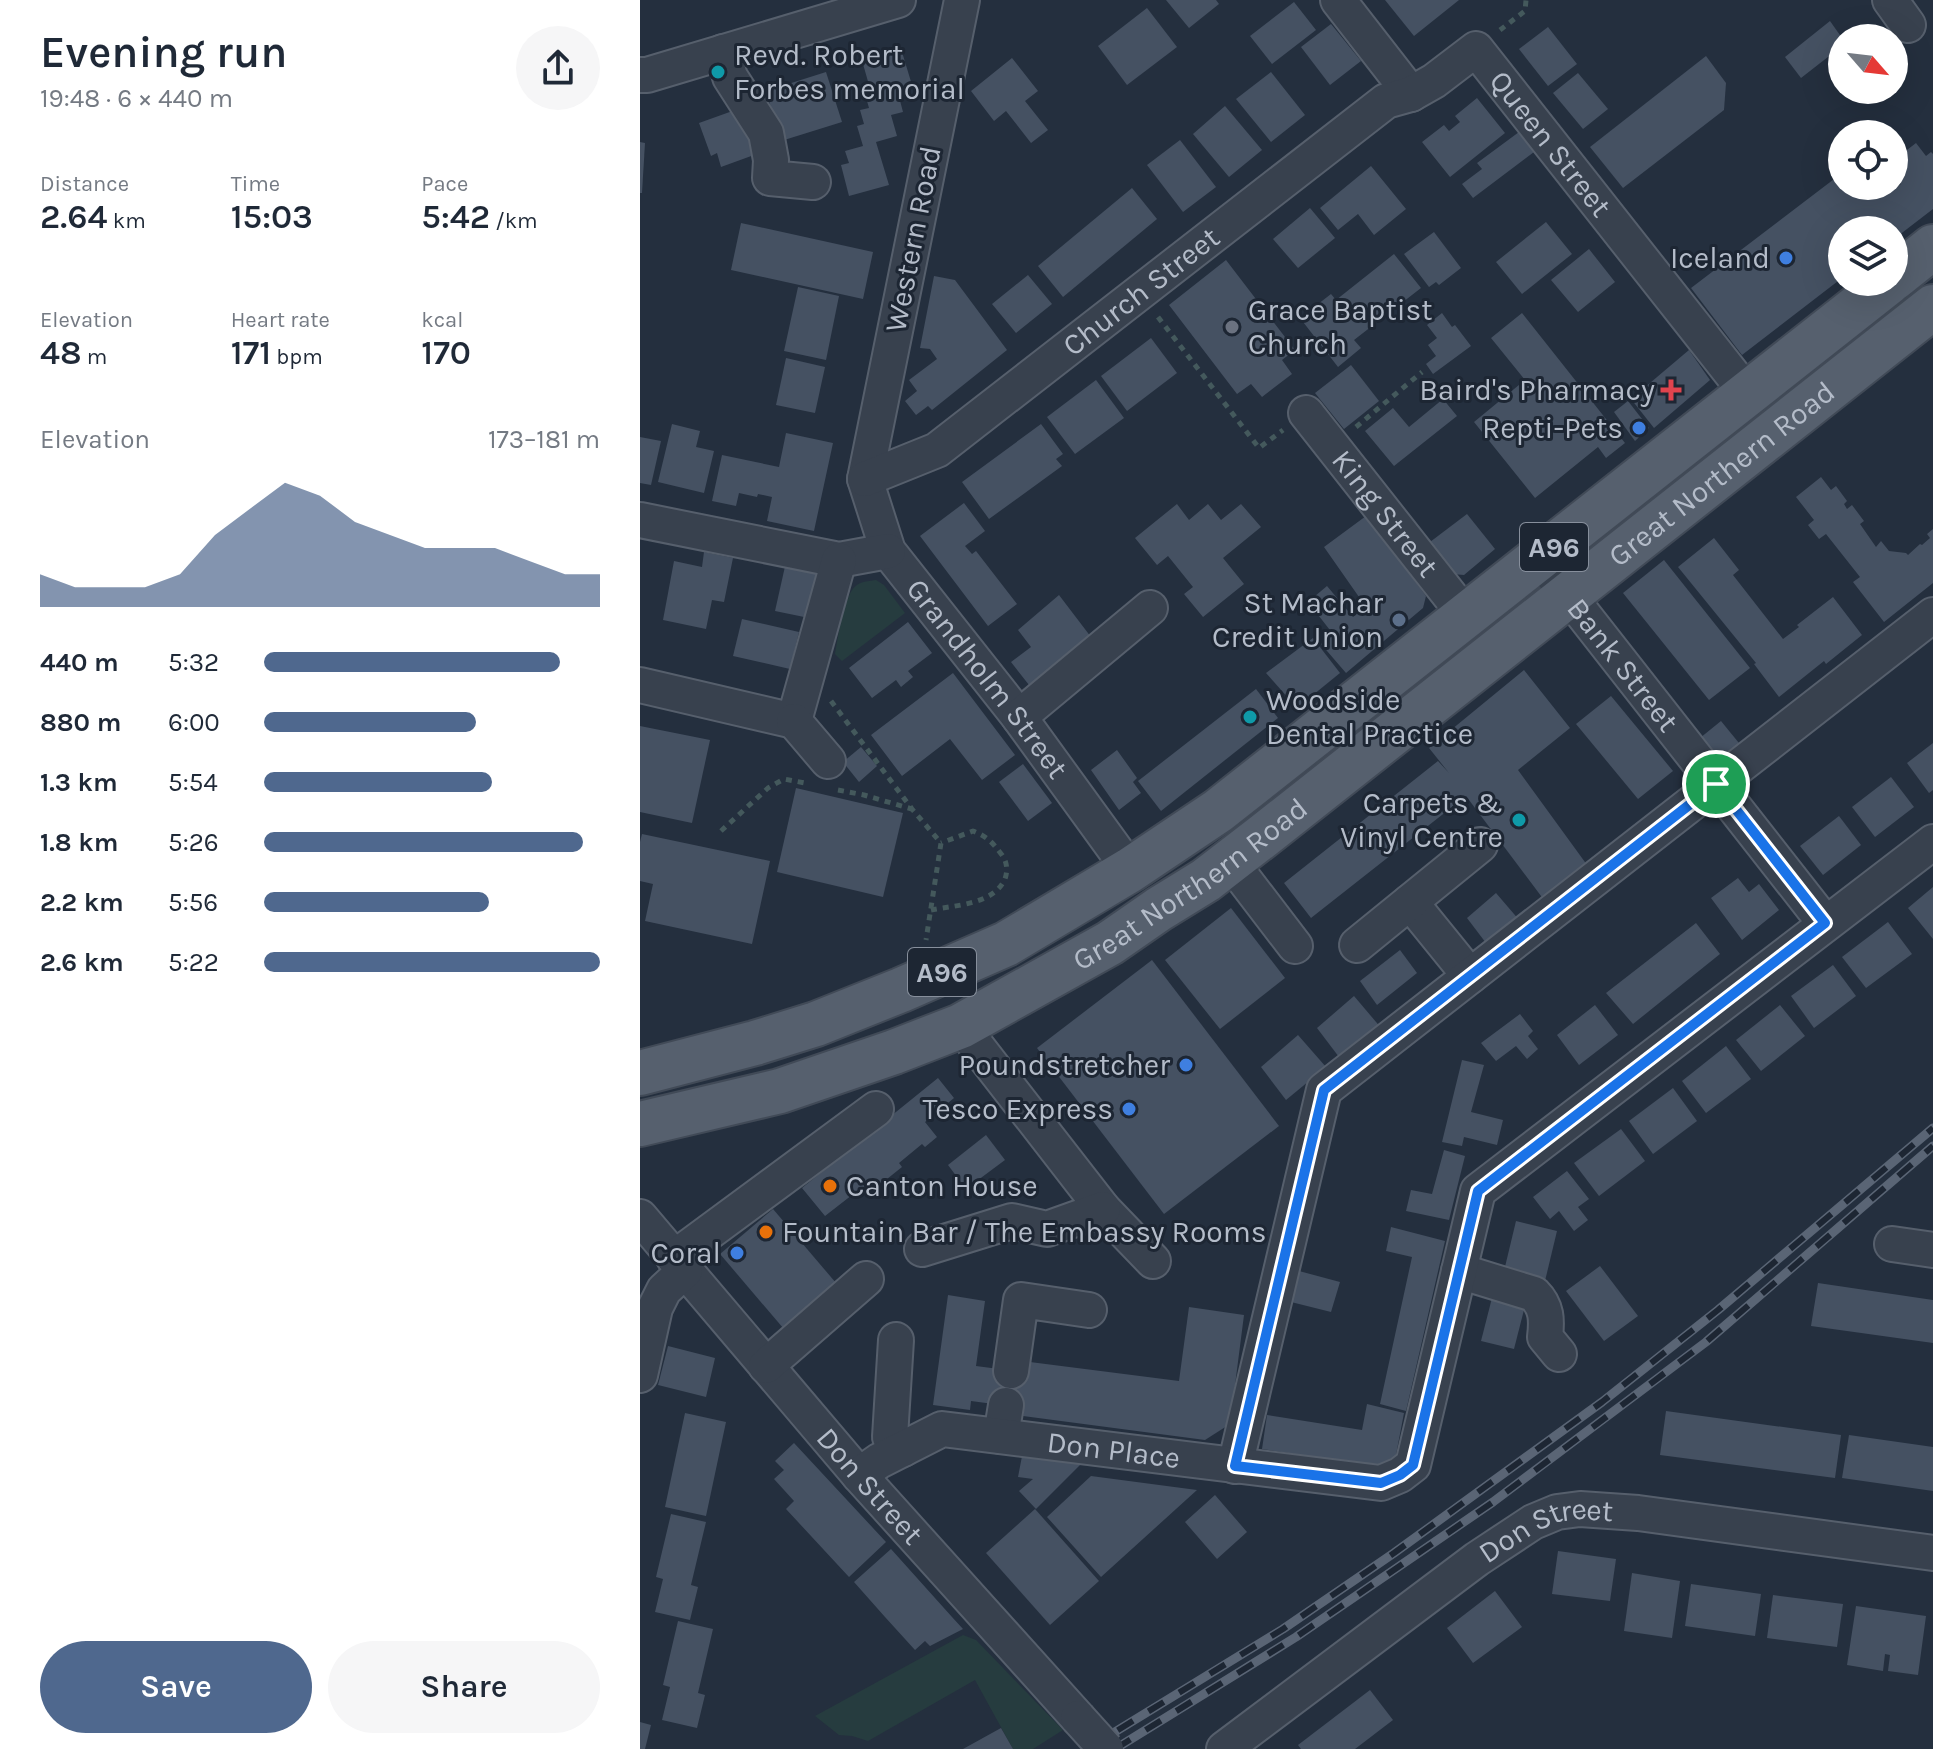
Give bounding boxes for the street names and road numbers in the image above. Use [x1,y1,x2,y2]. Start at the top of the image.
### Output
street label: Queen Street [1482,63,1619,224]
street label: Western Road [877,143,949,335]
street label: Church Street [1055,219,1227,364]
street label: Great Northern Road [1601,374,1842,574]
street label: King Street [1324,443,1446,584]
road number: A96 [1520,523,1588,571]
street label: Grandholm Street [899,571,1076,786]
street label: Bank Street [1559,591,1686,739]
street label: Great Northern Road [1066,790,1315,978]
road number: A96 [908,948,976,996]
street label: Don Street [809,1420,931,1552]
street label: Don Place [1045,1424,1182,1476]
street label: Don Street [1472,1490,1614,1571]

